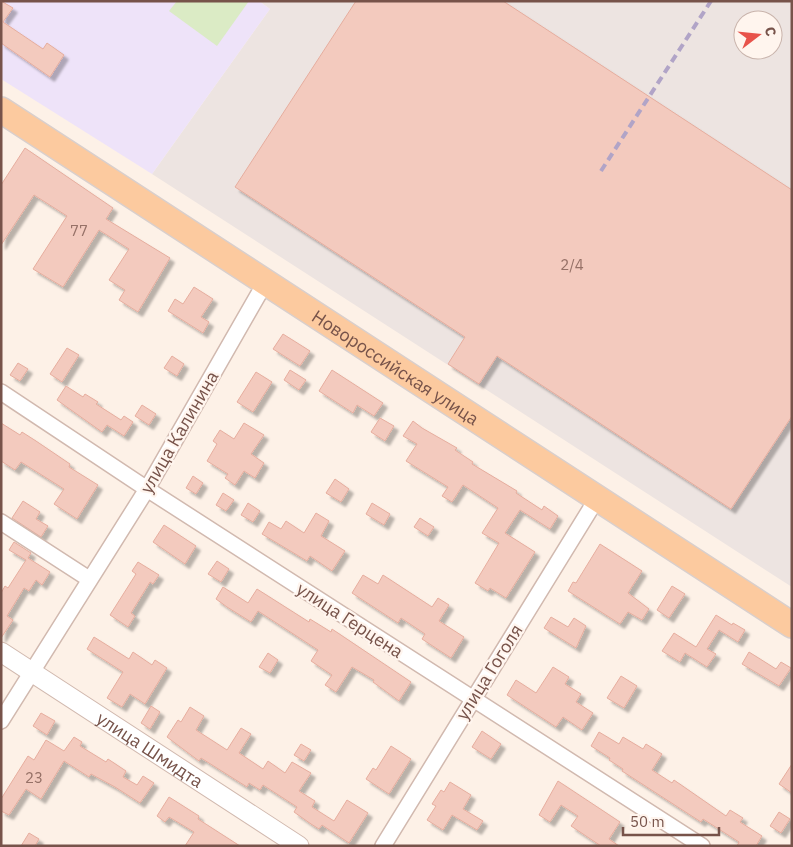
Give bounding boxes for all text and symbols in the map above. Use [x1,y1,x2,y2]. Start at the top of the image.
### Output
north arrow [733,10,783,60]
text: С [761,25,780,38]
house number: 77 [70,221,88,240]
house number: 2/4 [560,255,584,274]
street label: Новороссийская улица [308,304,484,430]
street label: улица Калинина [135,366,224,497]
street label: улица Герцена [292,577,408,663]
street label: улица Гоголя [450,620,528,724]
street label: улица Шмидта [93,706,208,792]
house number: 23 [25,768,43,787]
scale bar [623,804,719,836]
text: 50 m [630,812,665,831]

